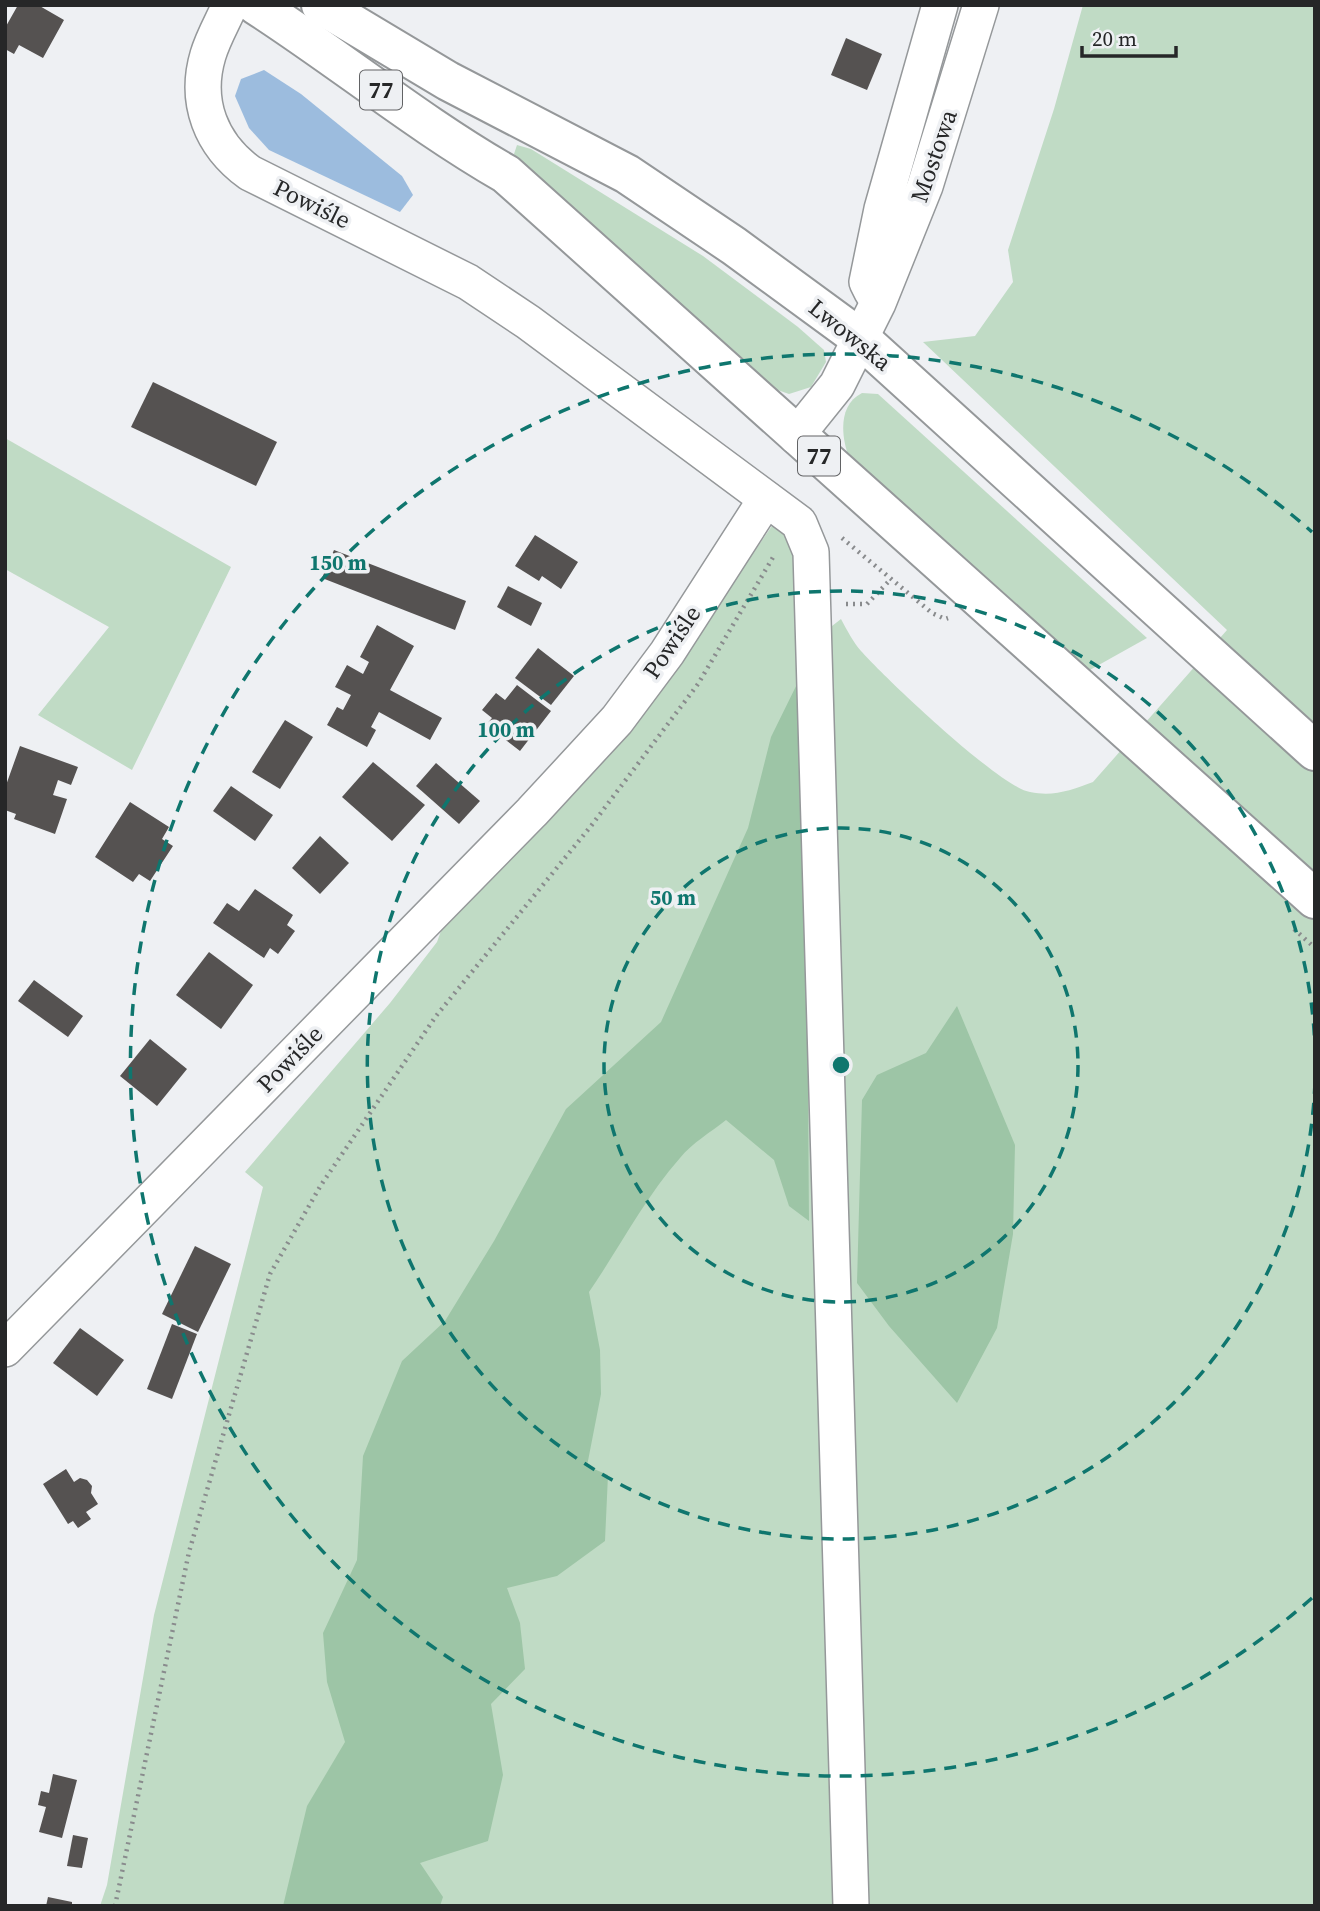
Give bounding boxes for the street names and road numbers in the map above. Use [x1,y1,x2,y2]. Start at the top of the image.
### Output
road number: 77 [360,71,402,110]
street label: Mostowa [902,104,965,207]
street label: Powiśle [268,171,356,236]
street label: Lwowska [802,291,899,379]
road number: 77 [798,436,840,476]
street label: Powiśle [635,599,708,685]
street label: Powiśle [249,1018,330,1100]

